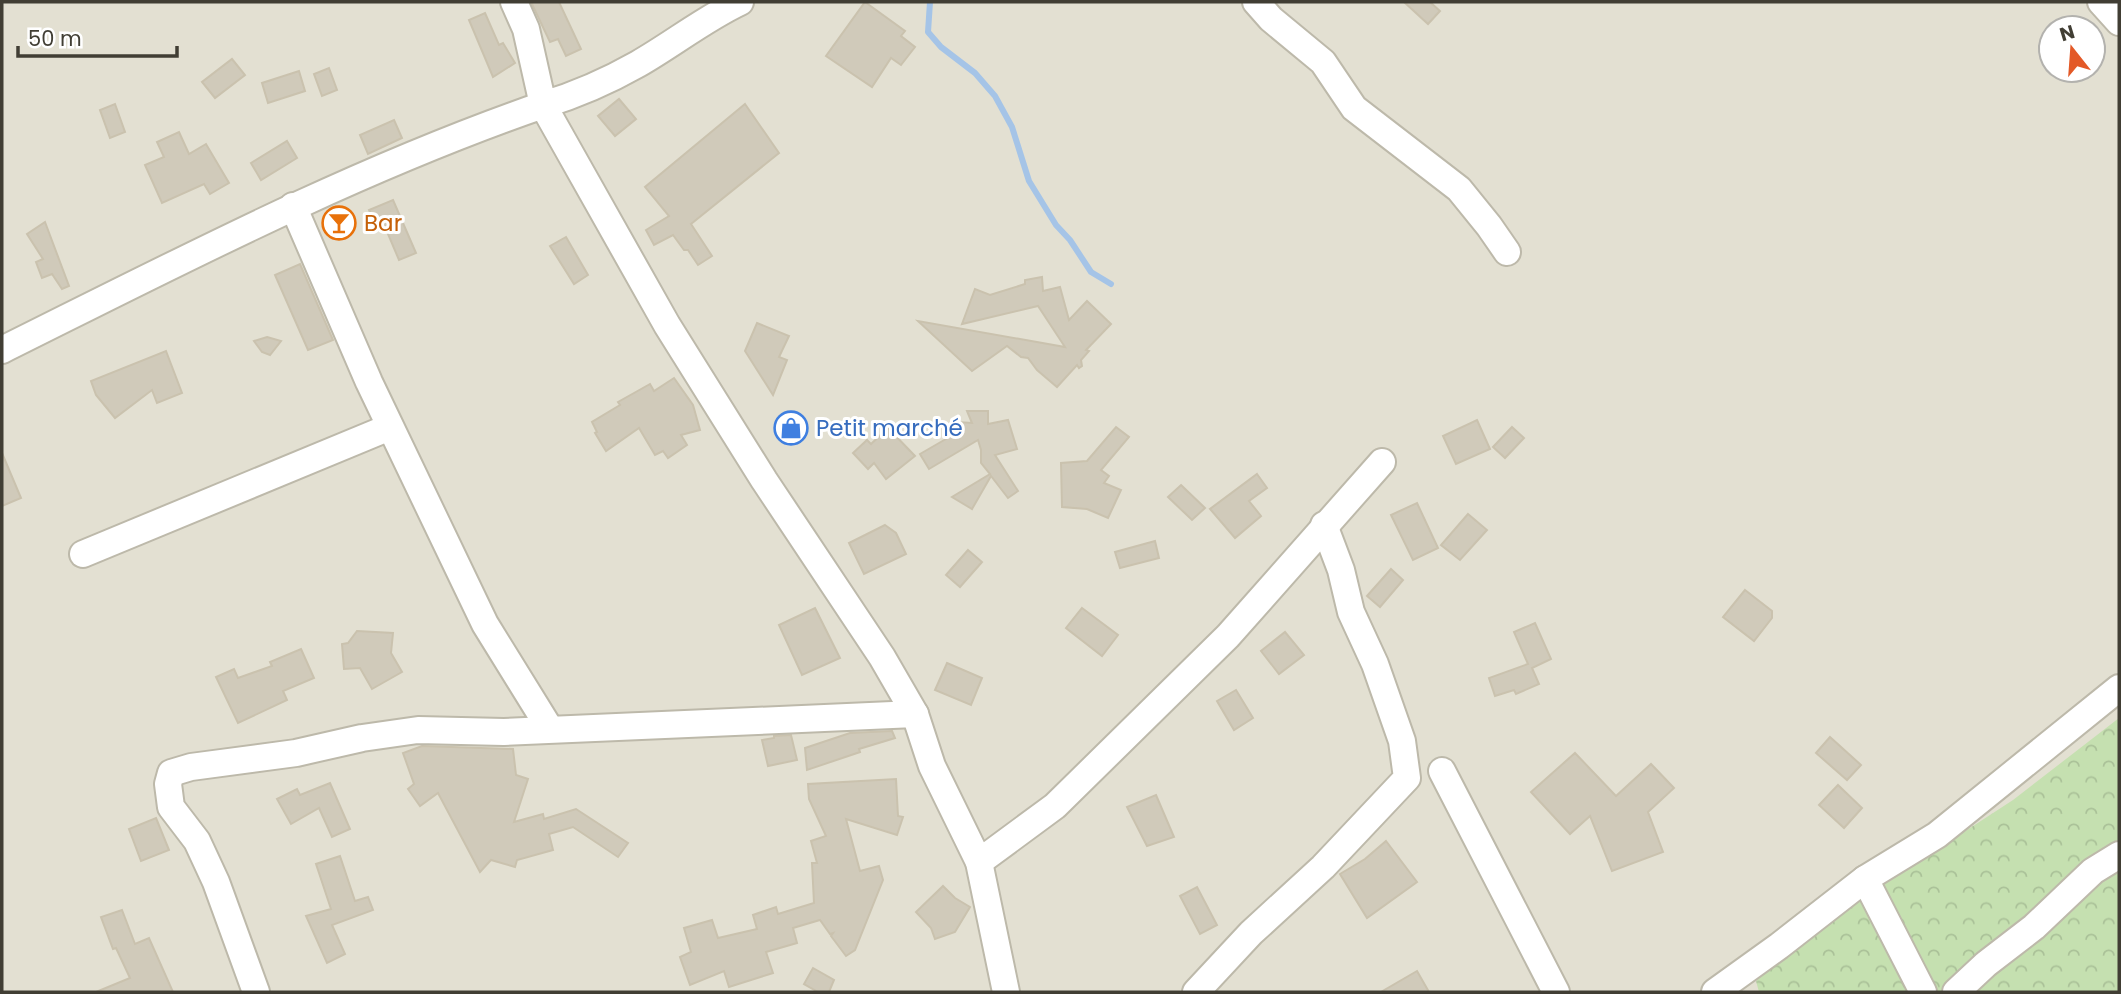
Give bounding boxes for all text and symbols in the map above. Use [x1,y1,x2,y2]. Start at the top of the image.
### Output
scale bar [18,14,177,58]
north arrow [2037,14,2107,84]
text: N [2056,18,2078,48]
text: 50 m [28,24,82,53]
bar icon: Bar [320,204,358,242]
place label: Bar [364,207,402,239]
shop icon: Petit marché [772,409,810,447]
place label: Petit marché [816,412,963,444]

